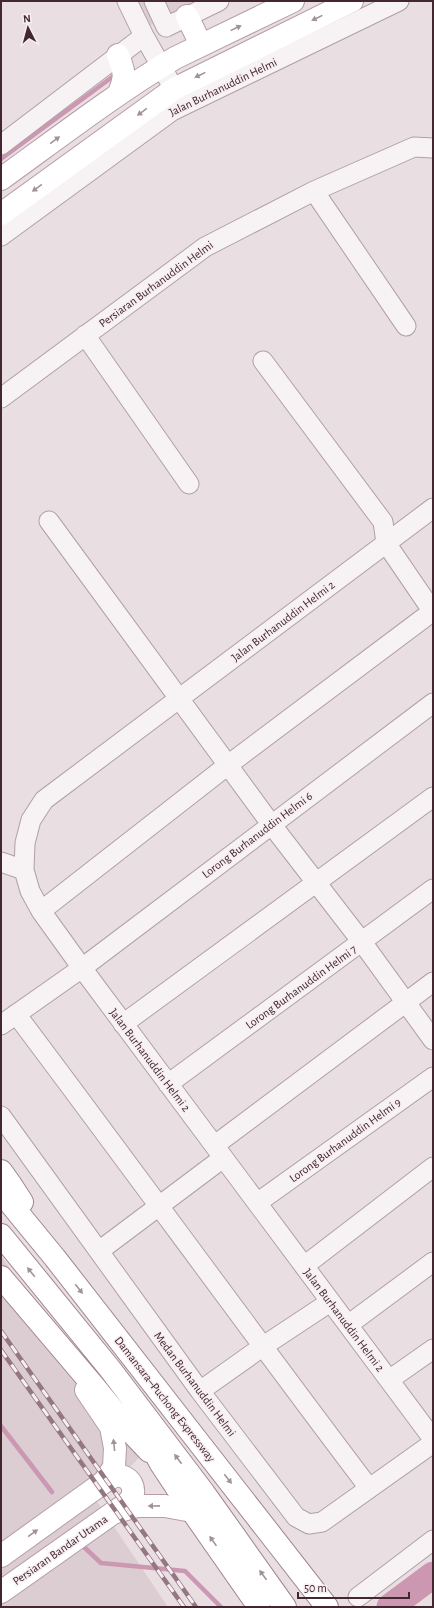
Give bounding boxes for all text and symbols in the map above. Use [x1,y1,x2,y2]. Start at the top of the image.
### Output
north arrow [8,8,48,48]
text: N [23,13,31,24]
one-way arrow [312,15,323,21]
one-way arrow [230,25,242,31]
street label: Jalan Burhanuddin Helmi [167,56,279,118]
one-way arrow [195,72,206,78]
one-way arrow [137,107,147,115]
one-way arrow [50,136,61,144]
one-way arrow [31,184,42,192]
street label: Persiaran Burhanuddin Helmi [97,239,215,329]
street label: Jalan Burhanuddin Helmi 2 [229,578,337,664]
street label: Lorong Burhanuddin Helmi 6 [200,789,315,880]
street label: Lorong Burhanuddin Helmi 7 [243,943,359,1031]
street label: Jalan Burhanuddin Helmi 2 [107,1006,193,1114]
street label: Lorong Burhanuddin Helmi 9 [287,1095,403,1184]
street label: Jalan Burhanuddin Helmi 2 [301,1266,387,1374]
one-way arrow [27,1267,36,1278]
one-way arrow [74,1283,83,1294]
street label: Medan Burhanuddin Helmi [152,1330,238,1438]
street label: Damansara–Puchong Expressway [112,1334,218,1465]
one-way arrow [111,1439,117,1452]
one-way arrow [174,1453,182,1464]
one-way arrow [223,1474,232,1485]
one-way arrow [147,1503,160,1509]
street label: Persiaran Bandar Utama [10,1512,110,1587]
one-way arrow [27,1529,38,1537]
one-way arrow [209,1536,217,1547]
one-way arrow [259,1570,267,1581]
scale bar [298,1574,409,1600]
text: 50 m [304,1582,327,1594]

